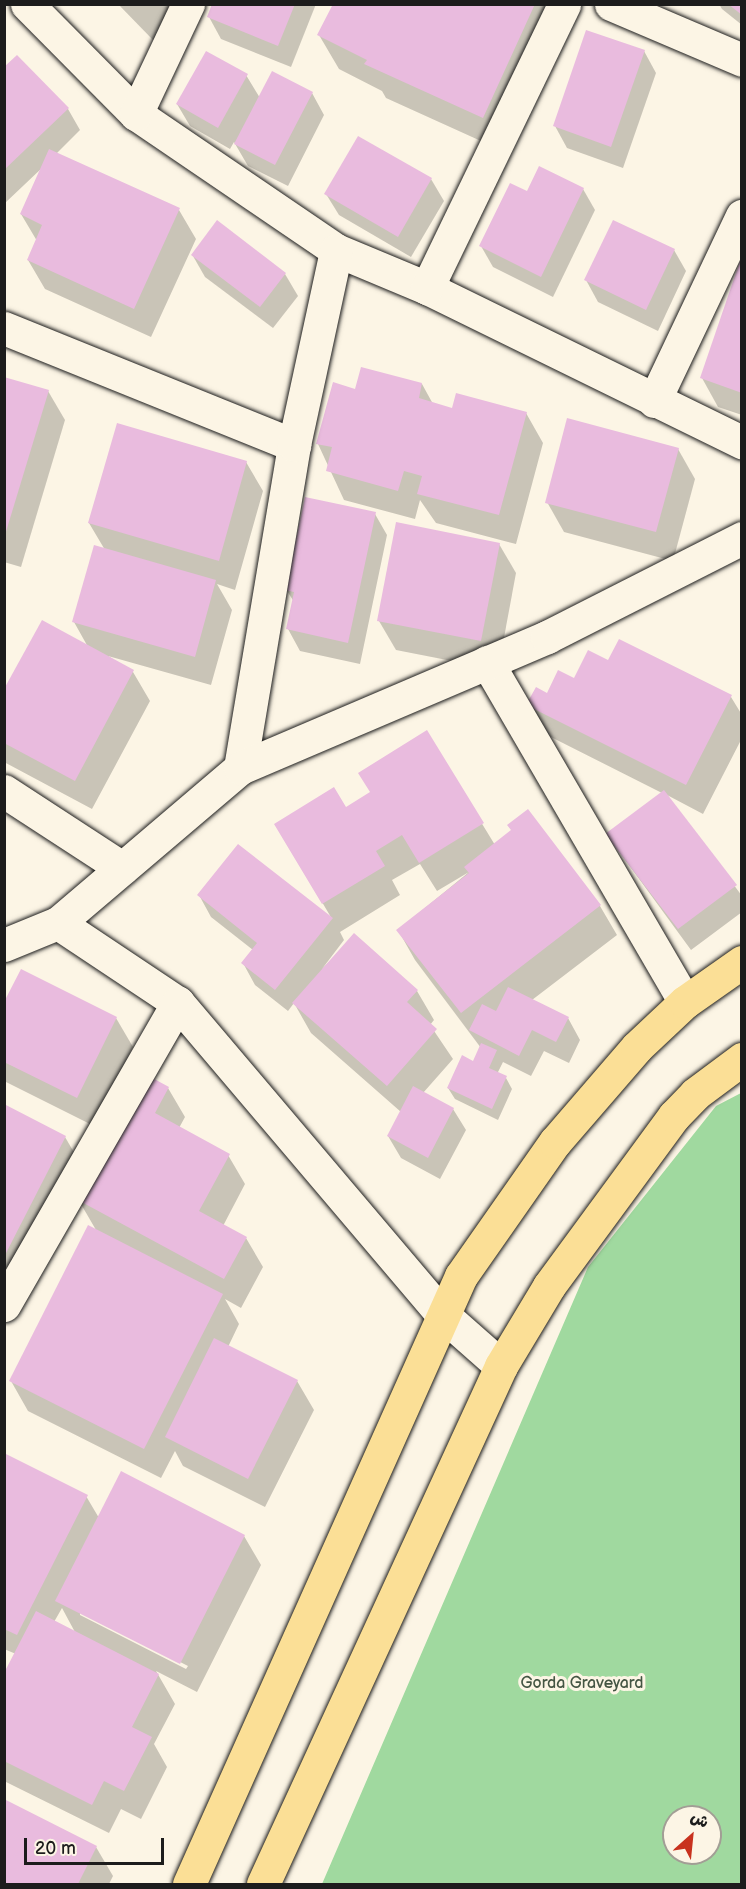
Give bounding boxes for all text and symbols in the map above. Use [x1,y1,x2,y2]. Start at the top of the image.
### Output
park label: Gorda Graveyard [521,1674,643,1694]
north arrow [662,1805,722,1865]
text: ش [687,1808,712,1833]
scale bar [27,1826,166,1864]
text: 20 m [35,1838,76,1859]

